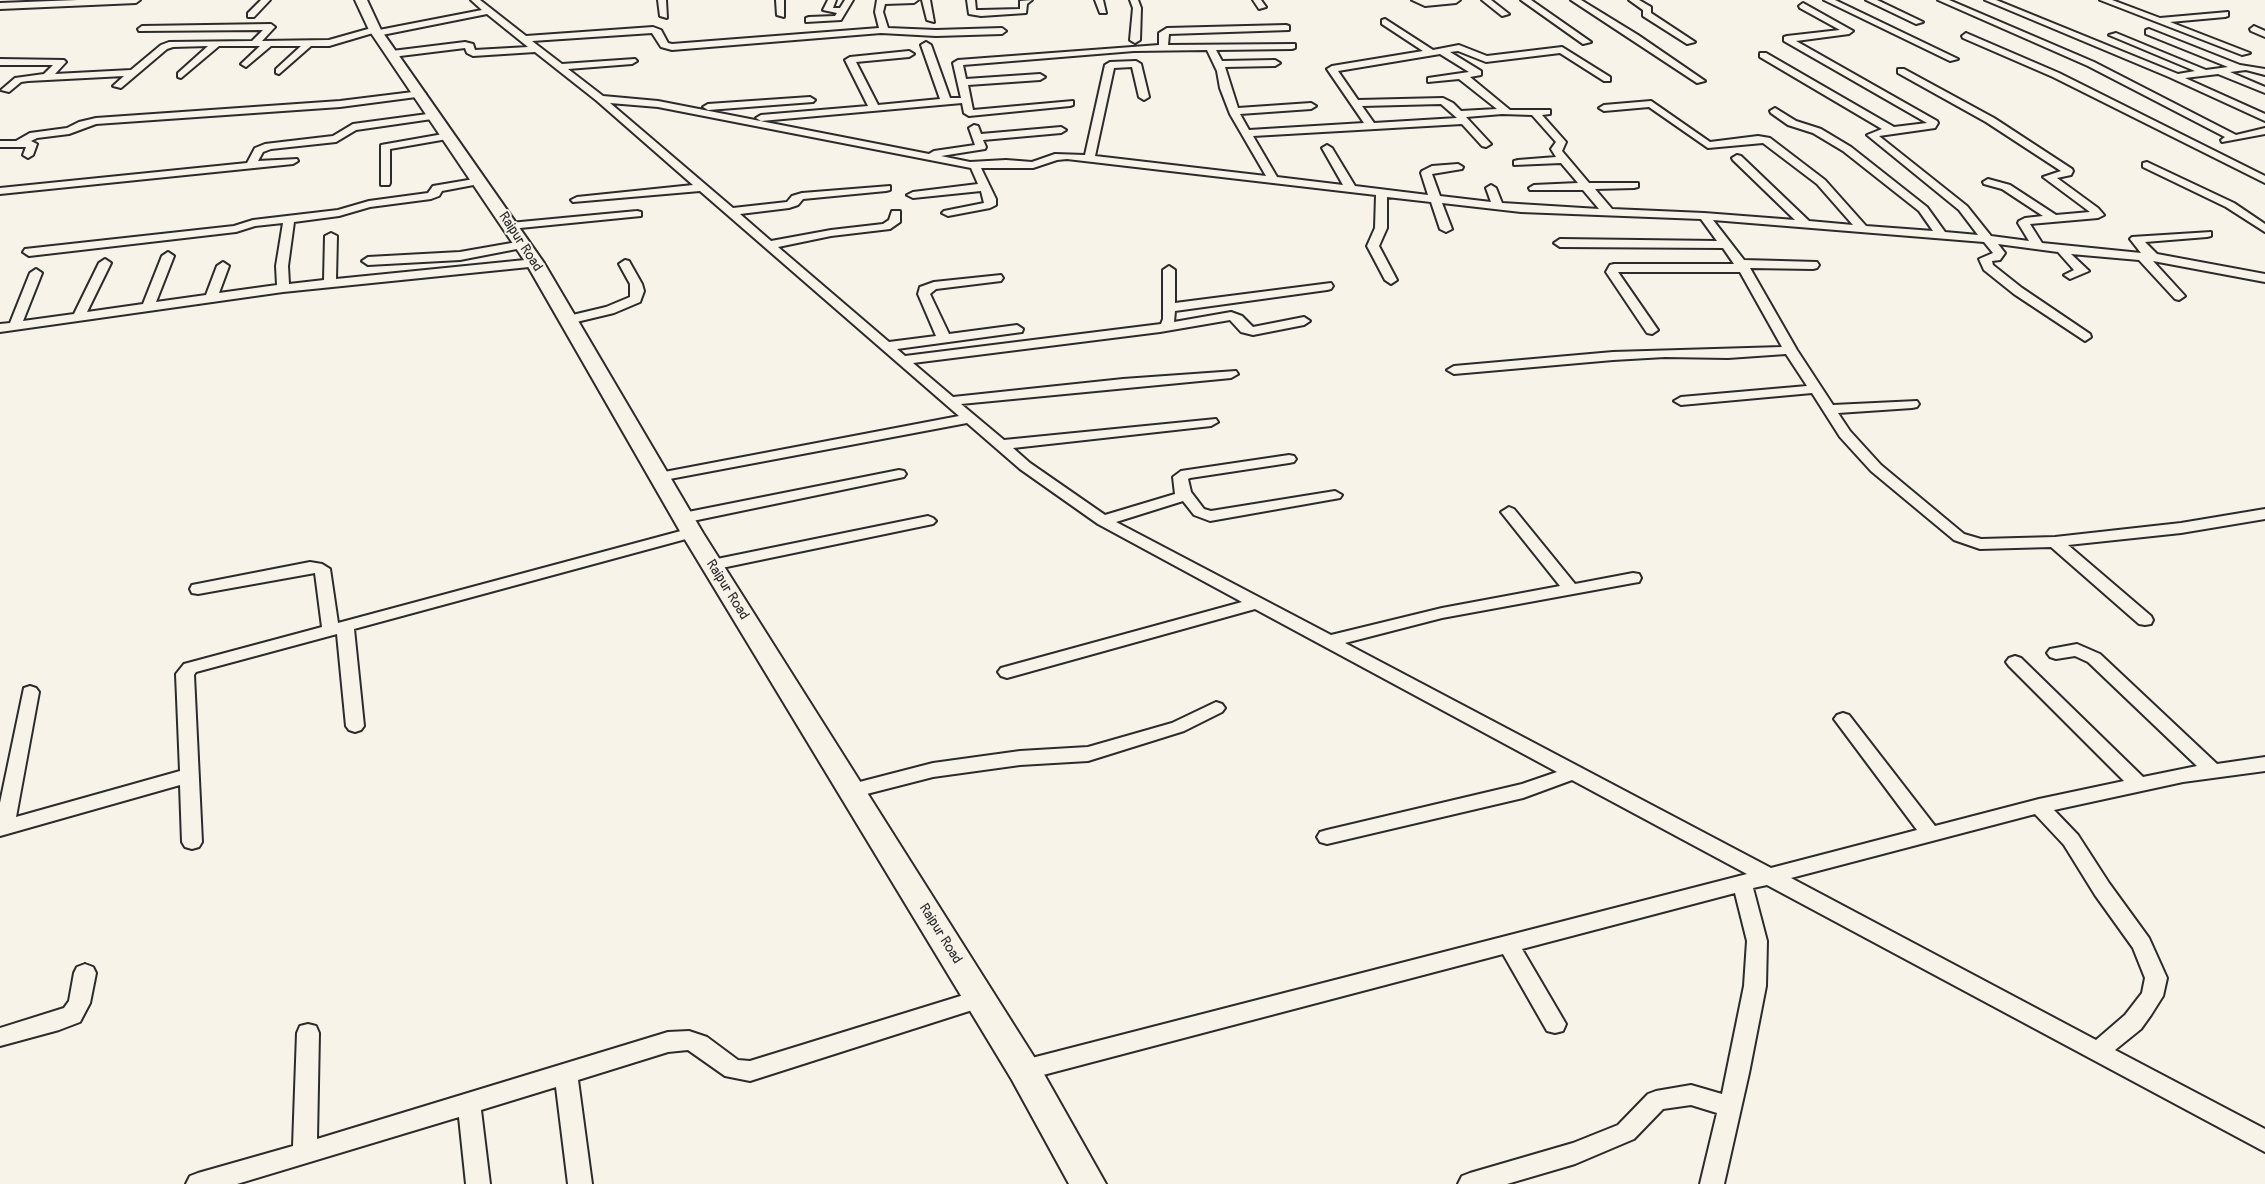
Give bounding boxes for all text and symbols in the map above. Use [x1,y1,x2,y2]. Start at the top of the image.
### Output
street label: Raipur Road [494,209,546,275]
street label: Raipur Road [702,557,752,623]
street label: Raipur Road [915,901,965,967]

